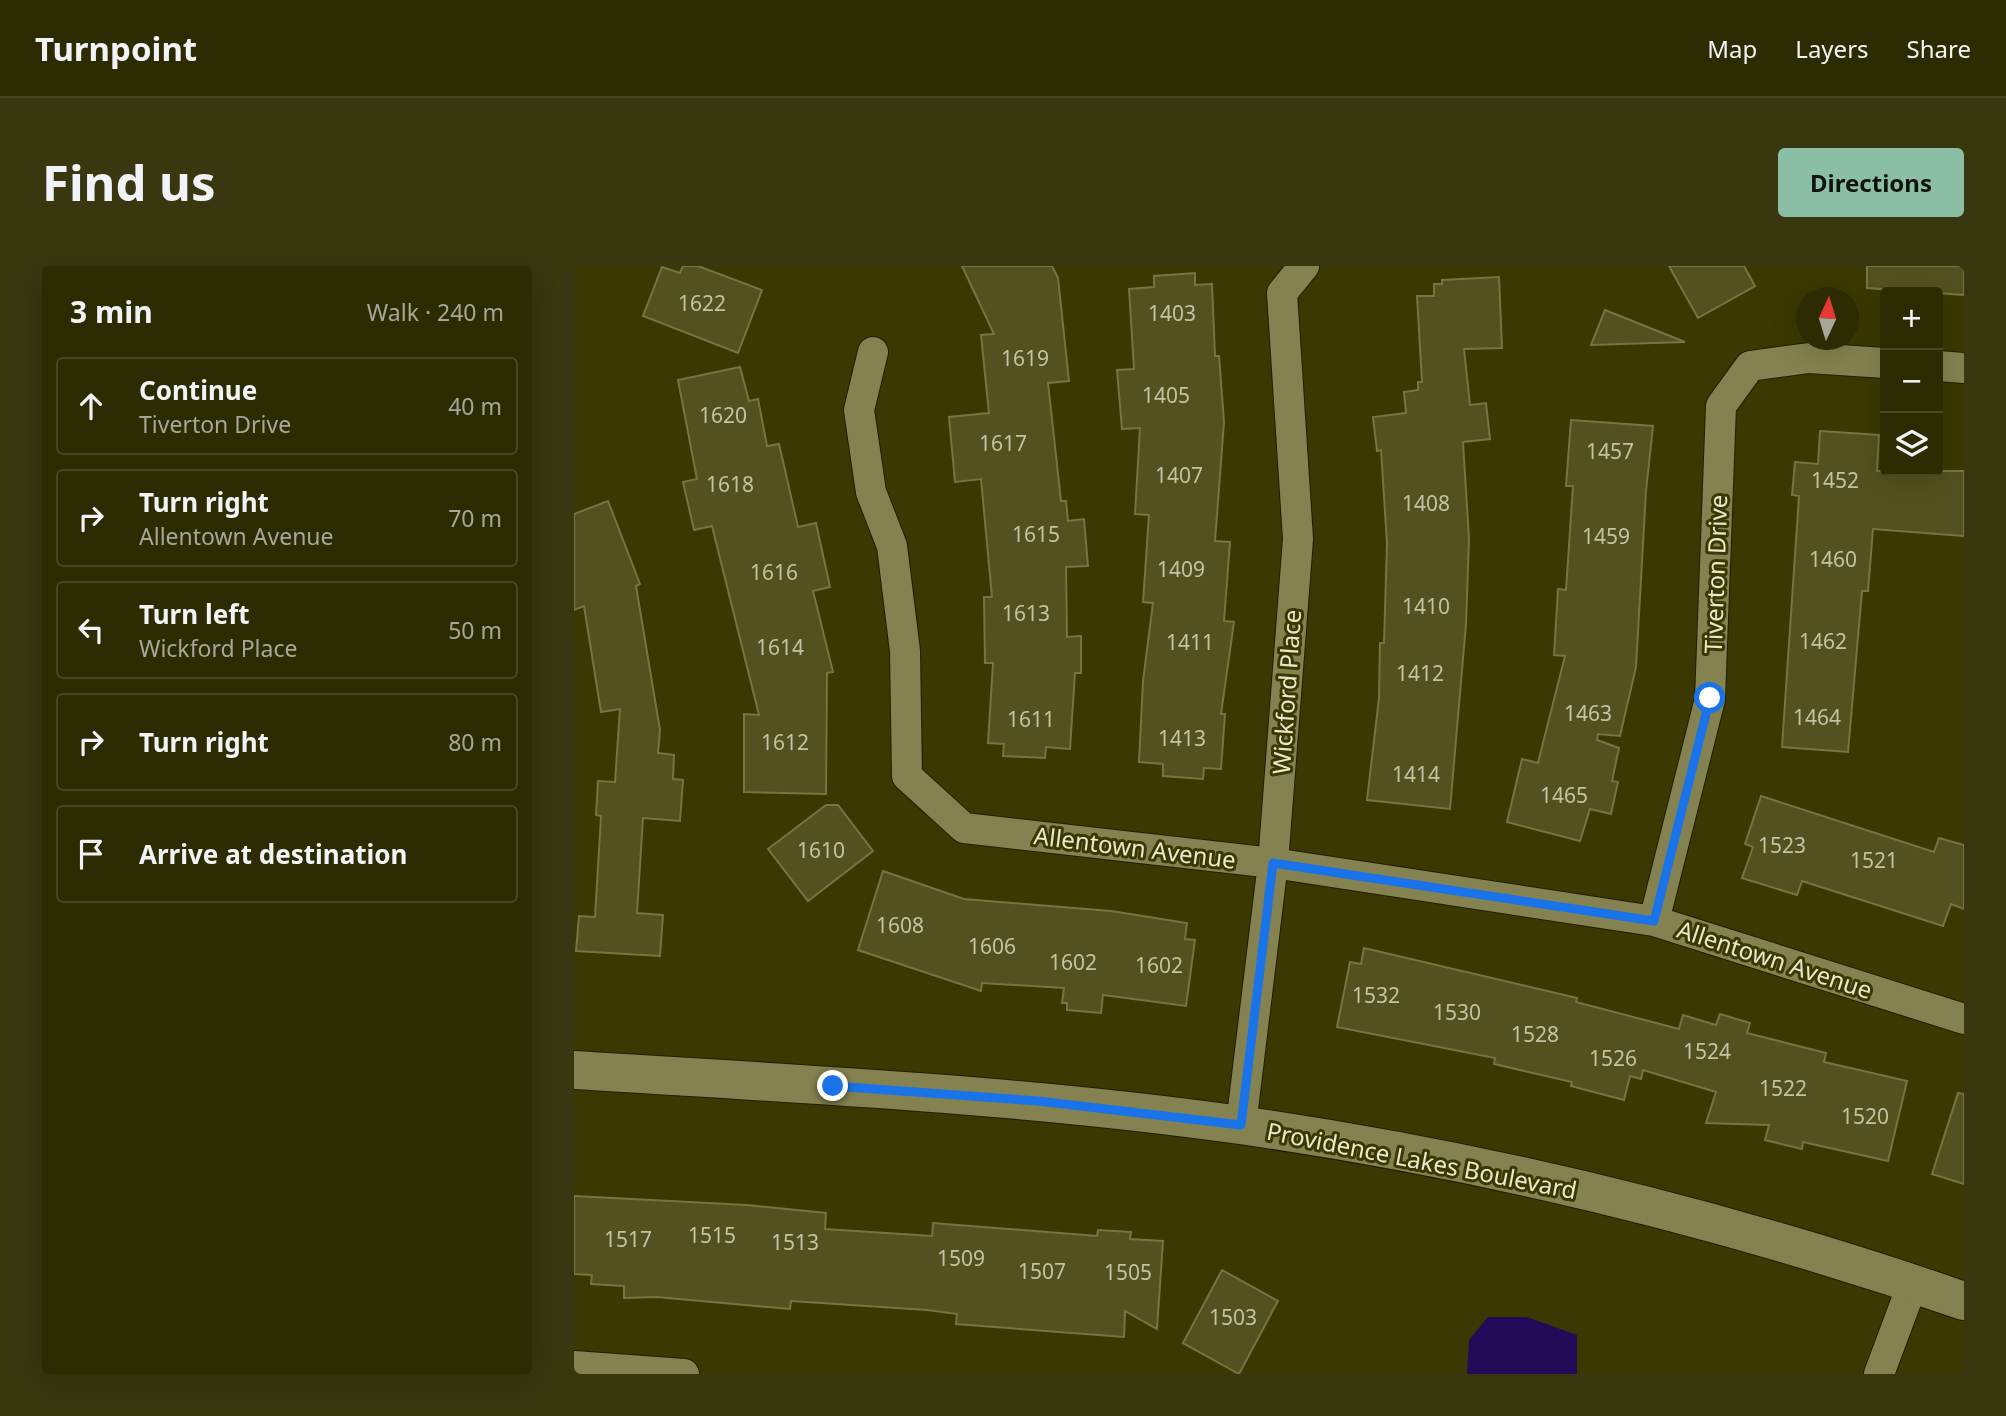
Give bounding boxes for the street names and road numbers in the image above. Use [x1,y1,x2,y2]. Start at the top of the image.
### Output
street label: Tiverton Drive [1696,494,1734,654]
street label: Wickford Place [1264,608,1308,776]
street label: Allentown Avenue [1032,818,1238,876]
street label: Allentown Avenue [1673,912,1877,1006]
street label: Providence Lakes Boulevard [1264,1114,1580,1206]

